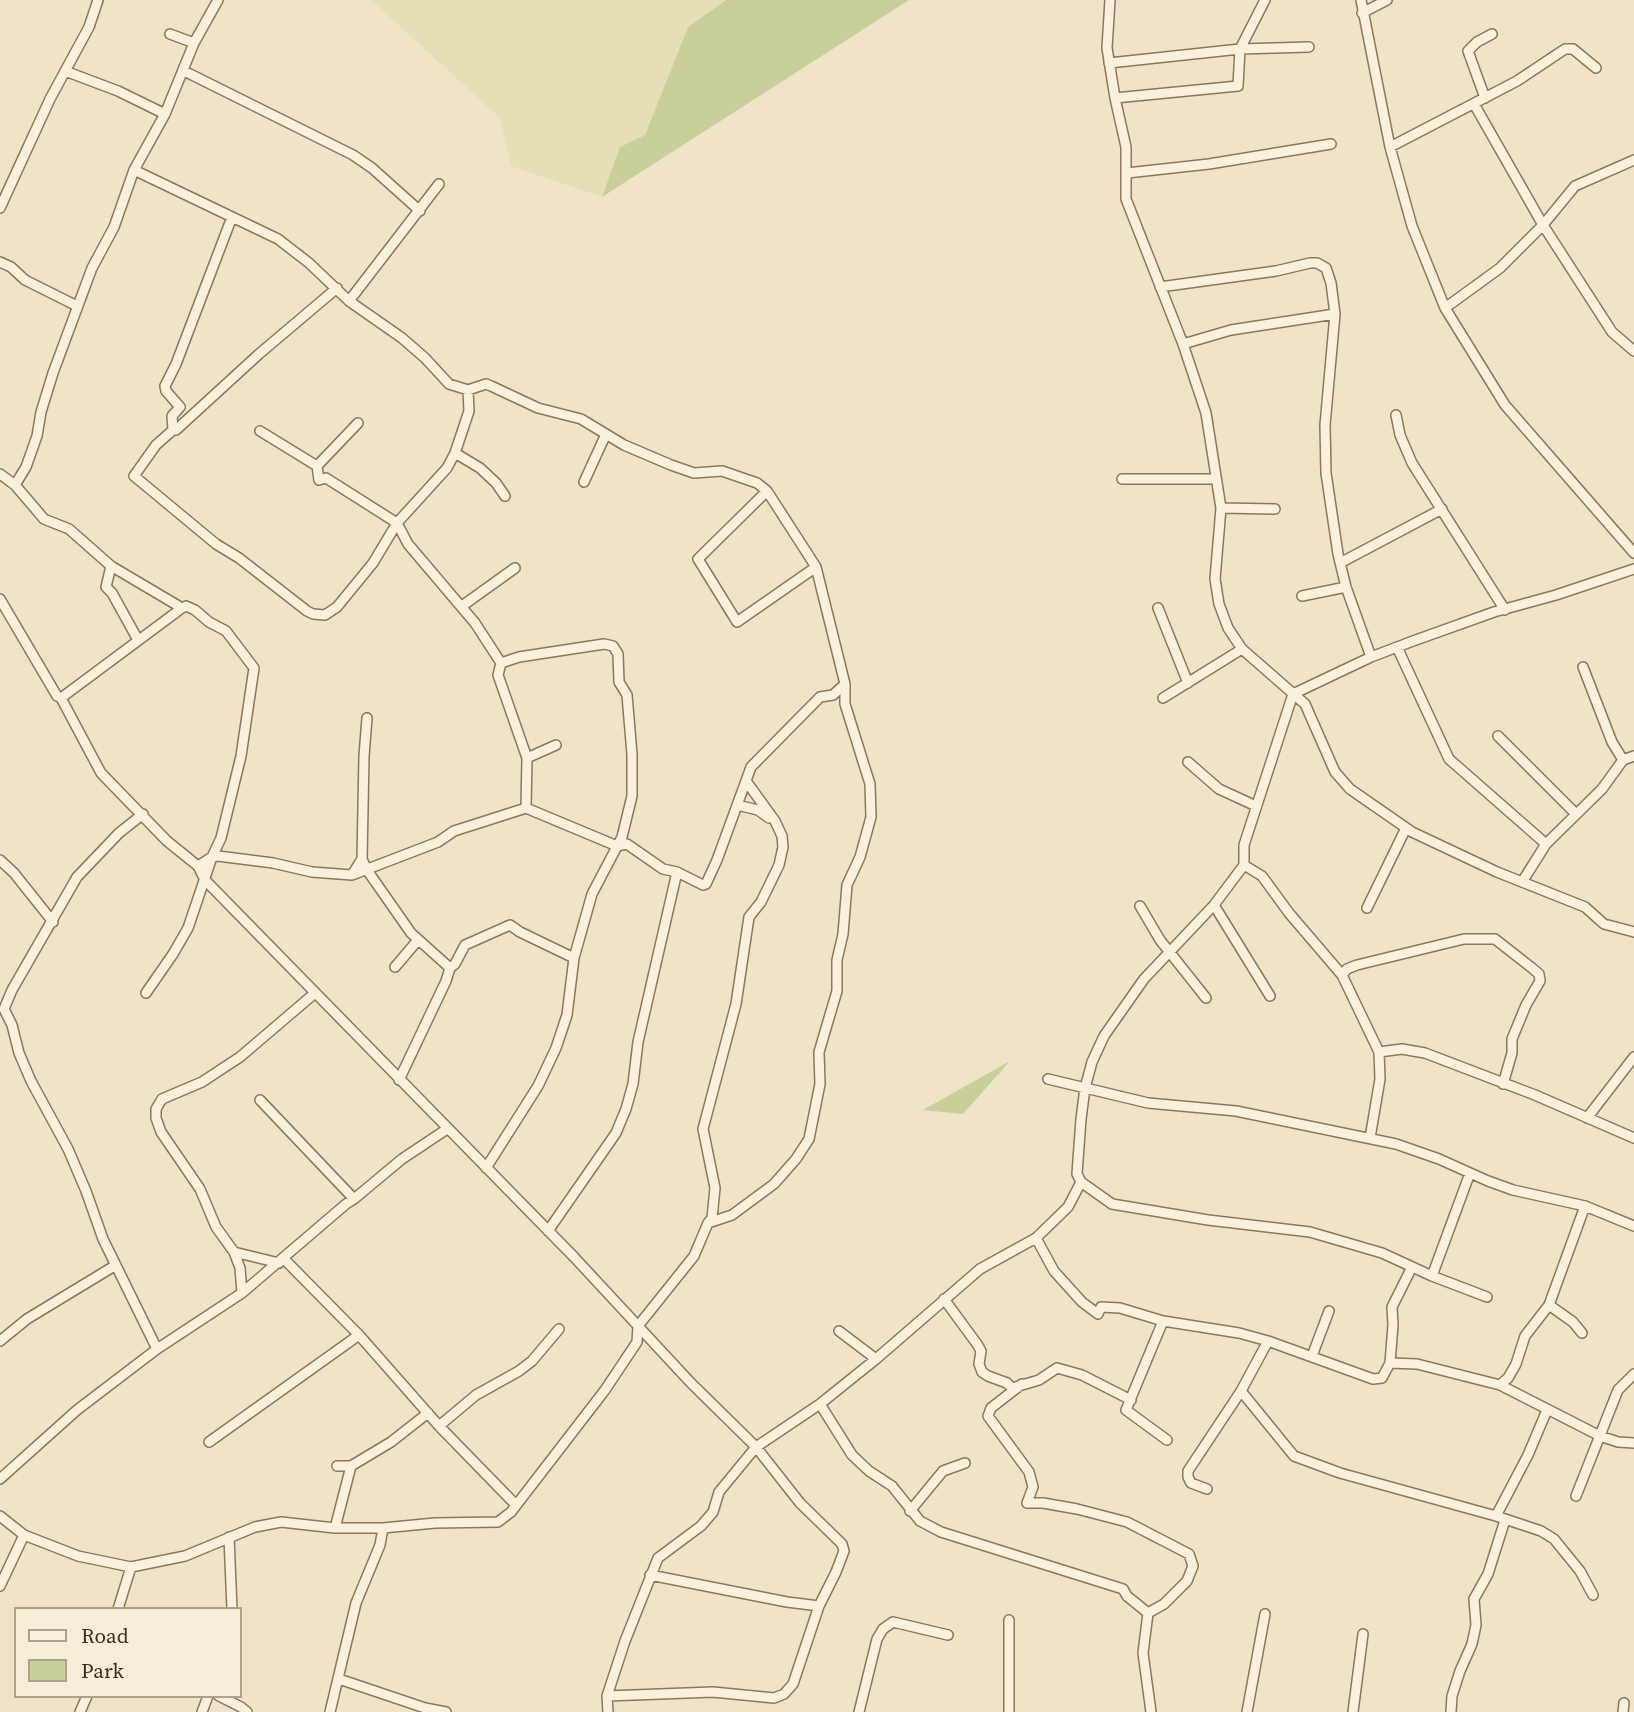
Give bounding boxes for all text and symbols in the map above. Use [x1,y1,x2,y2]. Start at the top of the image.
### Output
legend [14,1607,242,1698]
text: Road [81,1621,129,1650]
text: Park [81,1656,124,1685]

